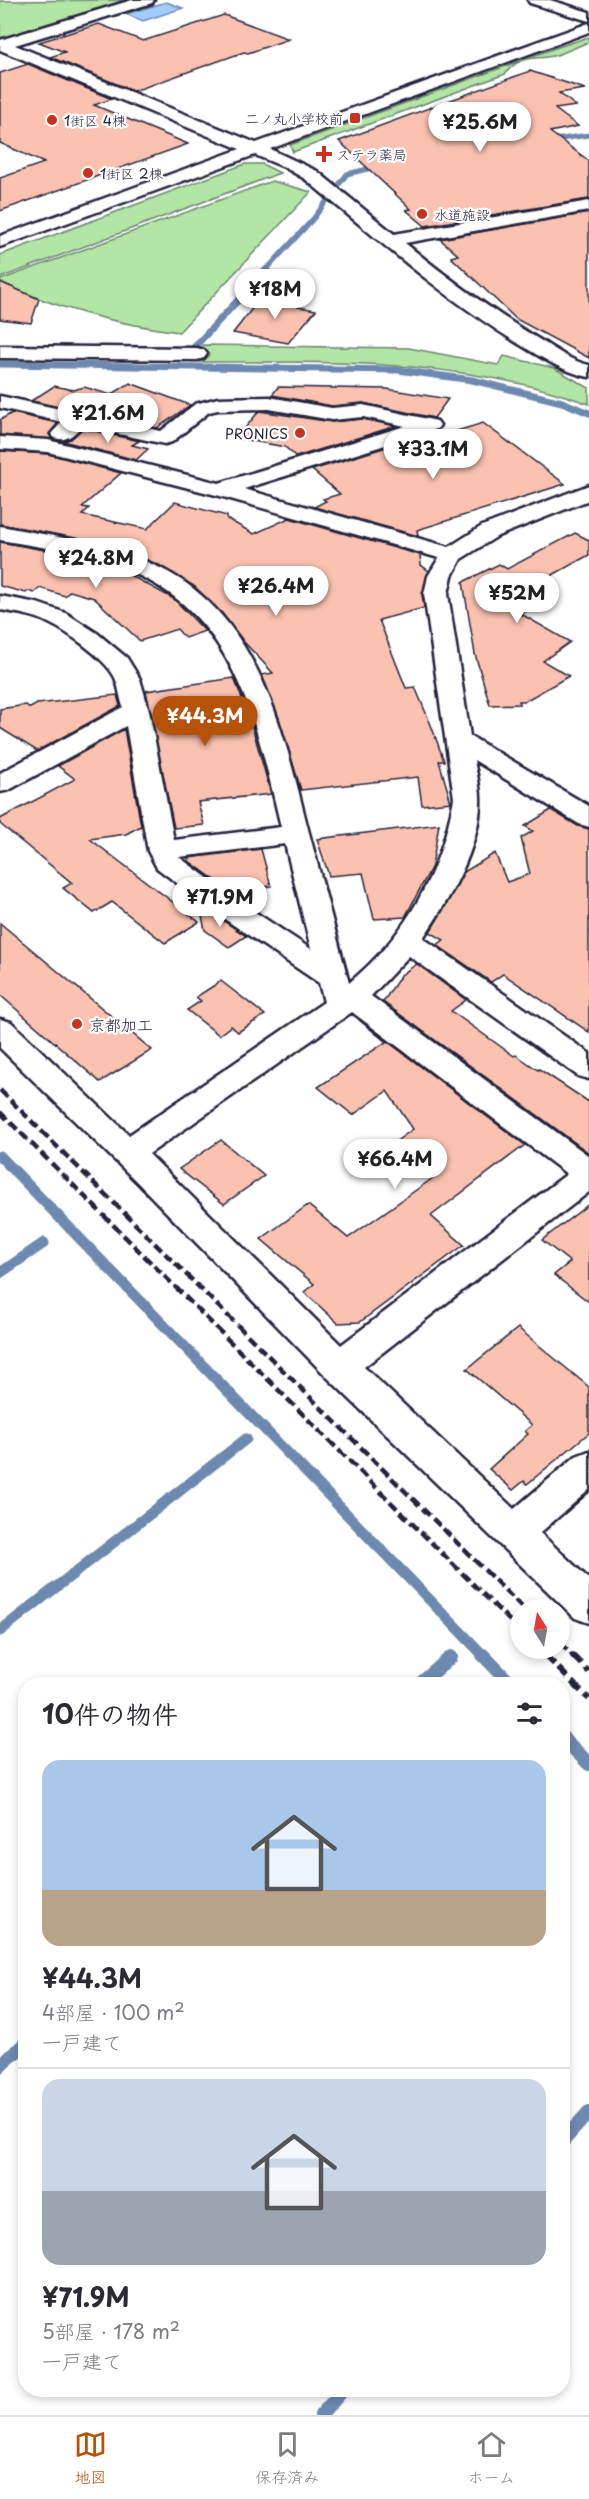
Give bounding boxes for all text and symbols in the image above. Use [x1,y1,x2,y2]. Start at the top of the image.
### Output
pin: ¥25.6M [431,102,529,153]
text: ¥25.6M [442,106,518,136]
place label: 二ノ丸小学校前 [245,108,343,129]
place label: 1街区 4棟 [64,110,127,131]
marker: 二ノ丸小学校前 [348,111,362,125]
marker: 1街区 4棟 [45,113,59,127]
place label: ステラ薬局 [336,144,407,165]
marker: ステラ薬局 [317,147,331,161]
place label: 1街区 2棟 [100,163,164,184]
marker: 1街区 2棟 [81,166,95,180]
place label: 水道施設 [434,204,490,225]
marker: 水道施設 [415,207,429,221]
pin: ¥18M [239,269,311,320]
text: ¥18M [248,273,302,303]
pin: ¥21.6M [59,393,157,444]
text: ¥21.6M [71,397,145,427]
place label: PRONICS [225,423,288,444]
marker: PRONICS [293,426,307,440]
pin: ¥33.1M [384,429,482,480]
text: ¥33.1M [397,433,469,463]
pin: ¥24.8M [47,538,145,589]
text: ¥24.8M [58,542,134,572]
pin: ¥26.4M [227,566,325,617]
text: ¥26.4M [238,570,314,600]
pin: ¥52M [481,573,553,624]
text: ¥52M [488,577,546,607]
pin: ¥44.3M [156,696,254,747]
text: ¥44.3M [167,700,243,730]
pin: ¥71.9M [171,877,269,928]
text: ¥71.9M [186,881,254,911]
place label: 京都加工 [89,1012,153,1036]
marker: 京都加工 [70,1017,84,1031]
pin: ¥66.4M [346,1139,444,1190]
text: ¥66.4M [357,1143,433,1173]
north arrow [510,1599,570,1659]
map controls [510,1599,570,1659]
text: 10件の物件 [42,1694,178,1733]
icon: filters [513,1697,546,1730]
icon: home [240,1799,348,1907]
text: ¥44.3M [42,1958,142,1997]
text: 4部屋 · 100 m² [42,1997,185,2027]
text: 一戸建て [42,2027,122,2057]
icon: home [240,2118,348,2226]
text: ¥71.9M [42,2277,130,2316]
text: 5部屋 · 178 m² [42,2316,180,2346]
text: 一戸建て [42,2346,122,2376]
tab: 地図 [74,2428,107,2488]
tab: 保存済み [255,2428,319,2488]
tab: ホーム [468,2428,515,2488]

